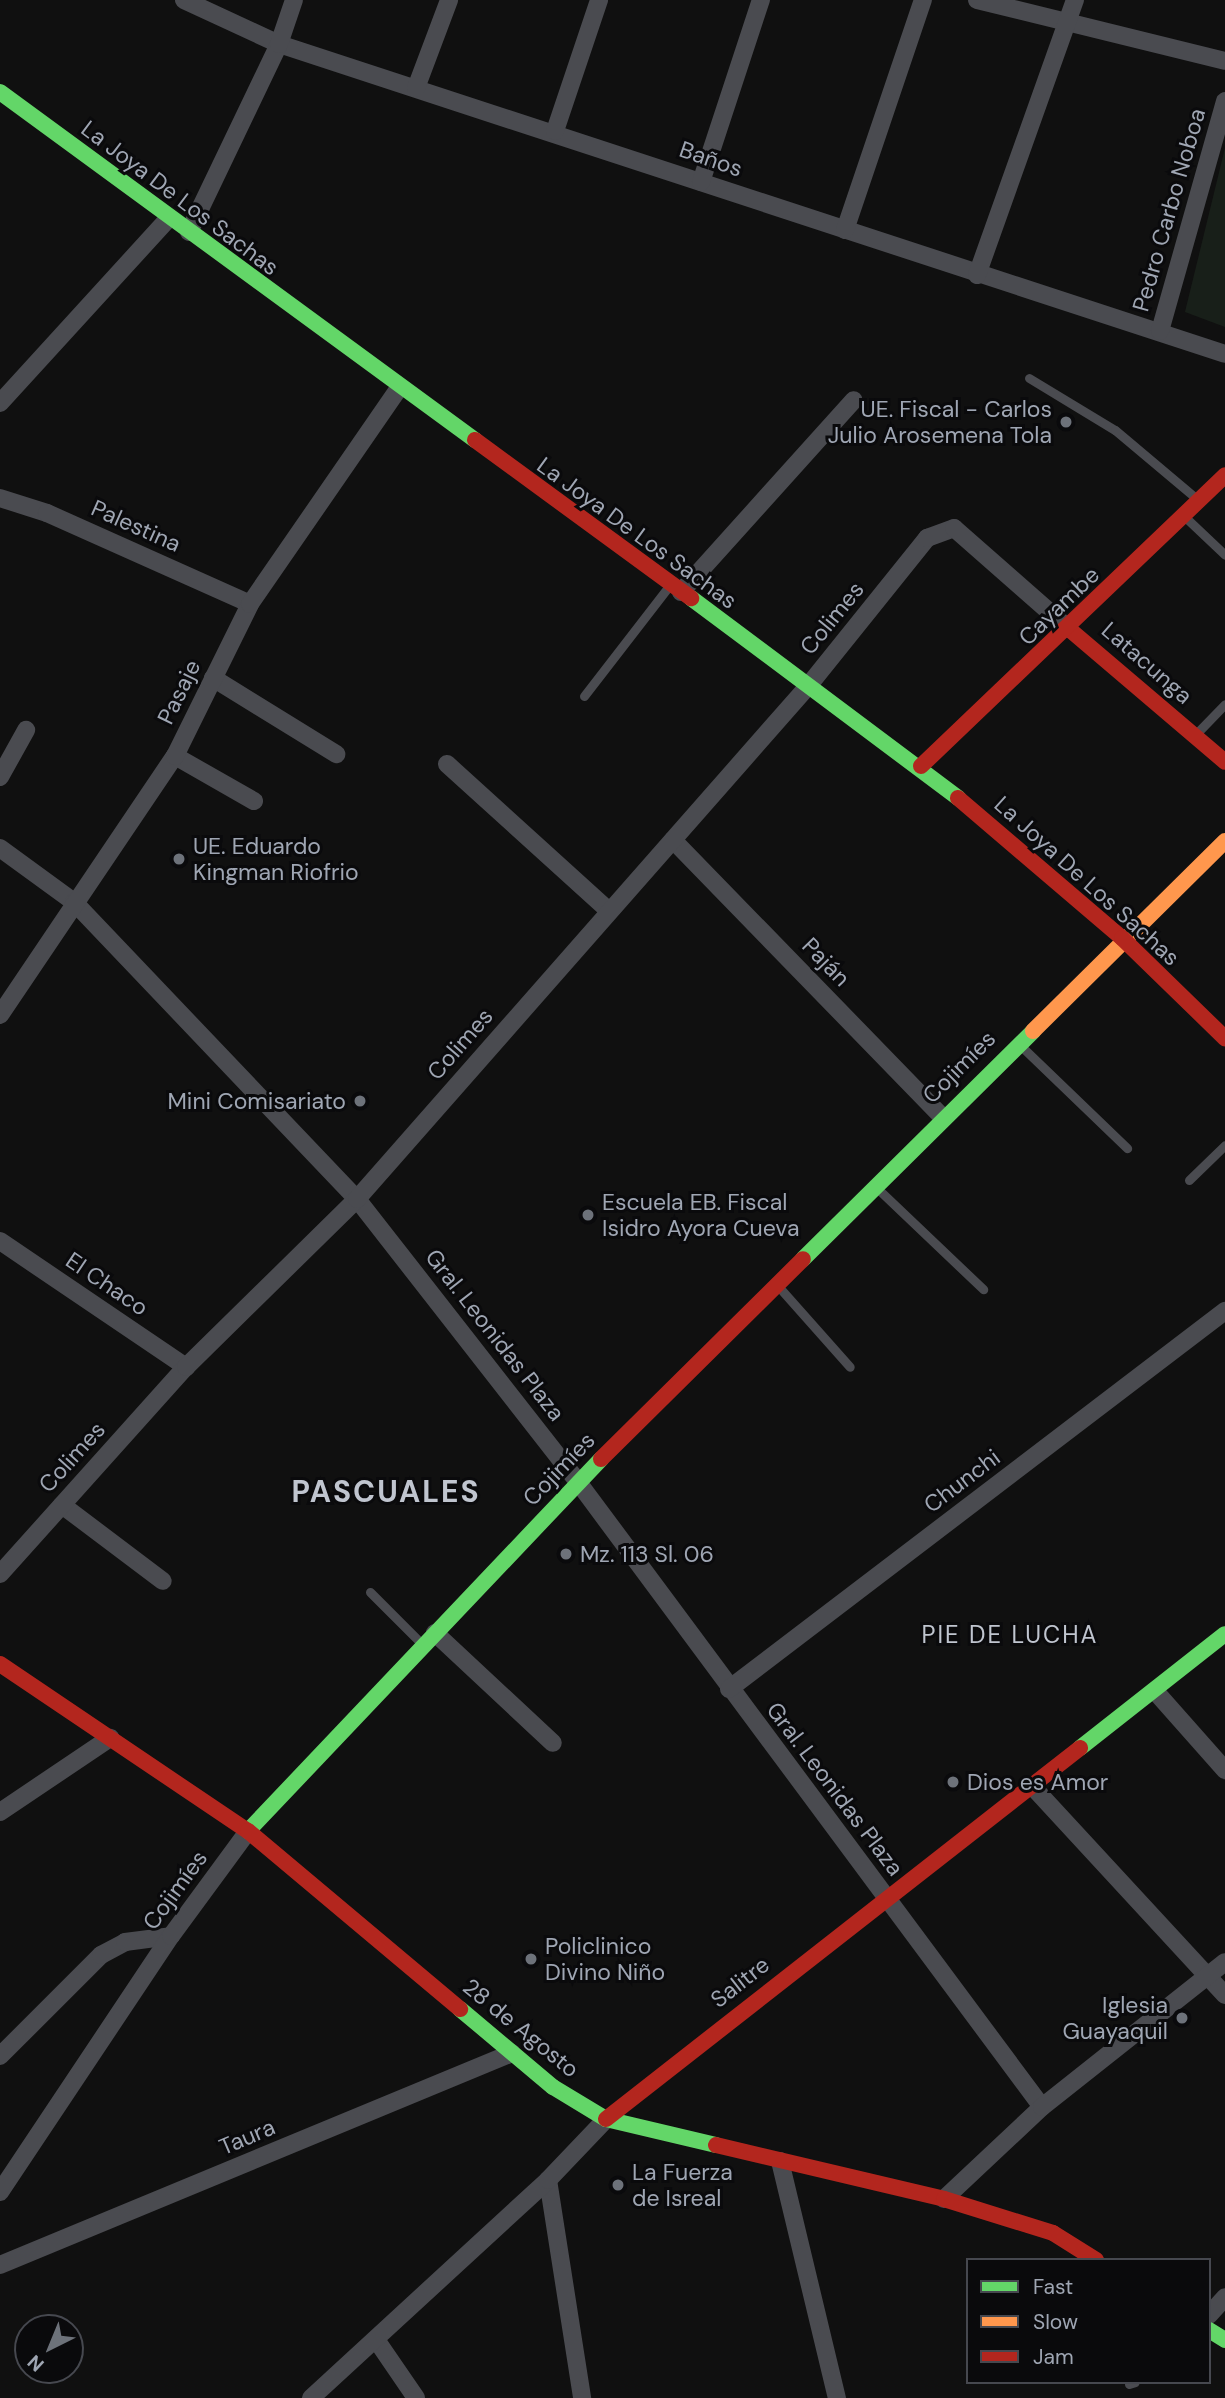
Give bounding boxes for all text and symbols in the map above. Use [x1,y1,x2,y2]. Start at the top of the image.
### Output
street label: Pedro Carbo Noboa [1127,105,1211,315]
street label: La Joya De Los Sachas [76,115,284,281]
street label: Baños [676,135,746,183]
place label: UE. Fiscal - Carlos Julio Arosemena Tola [828,395,1052,449]
marker: UE. Fiscal - Carlos Julio Arosemena Tola [1058,414,1074,430]
street label: La Joya De Los Sachas [532,451,742,615]
street label: Palestina [87,494,185,558]
street label: Cayambe [1013,561,1105,651]
street label: Colimes [794,576,870,660]
street label: Latacunga [1096,616,1198,710]
street label: Pasaje [152,655,206,729]
street label: La Joya De Los Sachas [989,790,1185,972]
place label: UE. Eduardo Kingman Riofrio [193,832,359,886]
marker: UE. Eduardo Kingman Riofrio [171,851,187,867]
street label: Paján [796,932,856,992]
street label: Colimes [421,1003,499,1085]
street label: Cojimíes [917,1025,1001,1109]
place label: Mini Comisariato [168,1087,346,1115]
marker: Mini Comisariato [352,1093,368,1109]
place label: Escuela EB. Fiscal Isidro Ayora Cueva [602,1188,799,1242]
marker: Escuela EB. Fiscal Isidro Ayora Cueva [580,1207,596,1223]
street label: Gral. Leonidas Plaza [419,1244,571,1426]
street label: El Chaco [61,1246,153,1322]
street label: Colimes [33,1416,111,1498]
street label: Cojimíes [517,1427,601,1511]
street label: Chunchi [919,1443,1005,1519]
district label: PASCUALES [293,1474,479,1510]
place label: Mz. 113 Sl. 06 [580,1540,714,1568]
marker: Mz. 113 Sl. 06 [558,1546,574,1562]
district label: PIE DE LUCHA [923,1621,1097,1649]
street label: Gral. Leonidas Plaza [761,1697,909,1881]
place label: Dios es Amor [967,1768,1108,1796]
marker: Dios es Amor [945,1774,961,1790]
street label: Cojimíes [137,1845,213,1935]
place label: Policlinico Divino Niño [545,1932,665,1986]
marker: Policlinico Divino Niño [523,1951,539,1967]
street label: Salitre [705,1951,775,2013]
street label: 28 de Agosto [457,1973,585,2083]
place label: Iglesia Guayaquil [1062,1991,1168,2045]
marker: Iglesia Guayaquil [1174,2010,1190,2026]
street label: Taura [215,2113,279,2161]
place label: La Fuerza de Isreal [632,2158,733,2212]
marker: La Fuerza de Isreal [610,2177,626,2193]
legend [966,2258,1211,2384]
text: Fast [1033,2273,1073,2301]
text: Slow [1033,2308,1078,2336]
north arrow [14,2314,84,2384]
text: Jam [1033,2343,1074,2371]
text: N [22,2349,49,2377]

